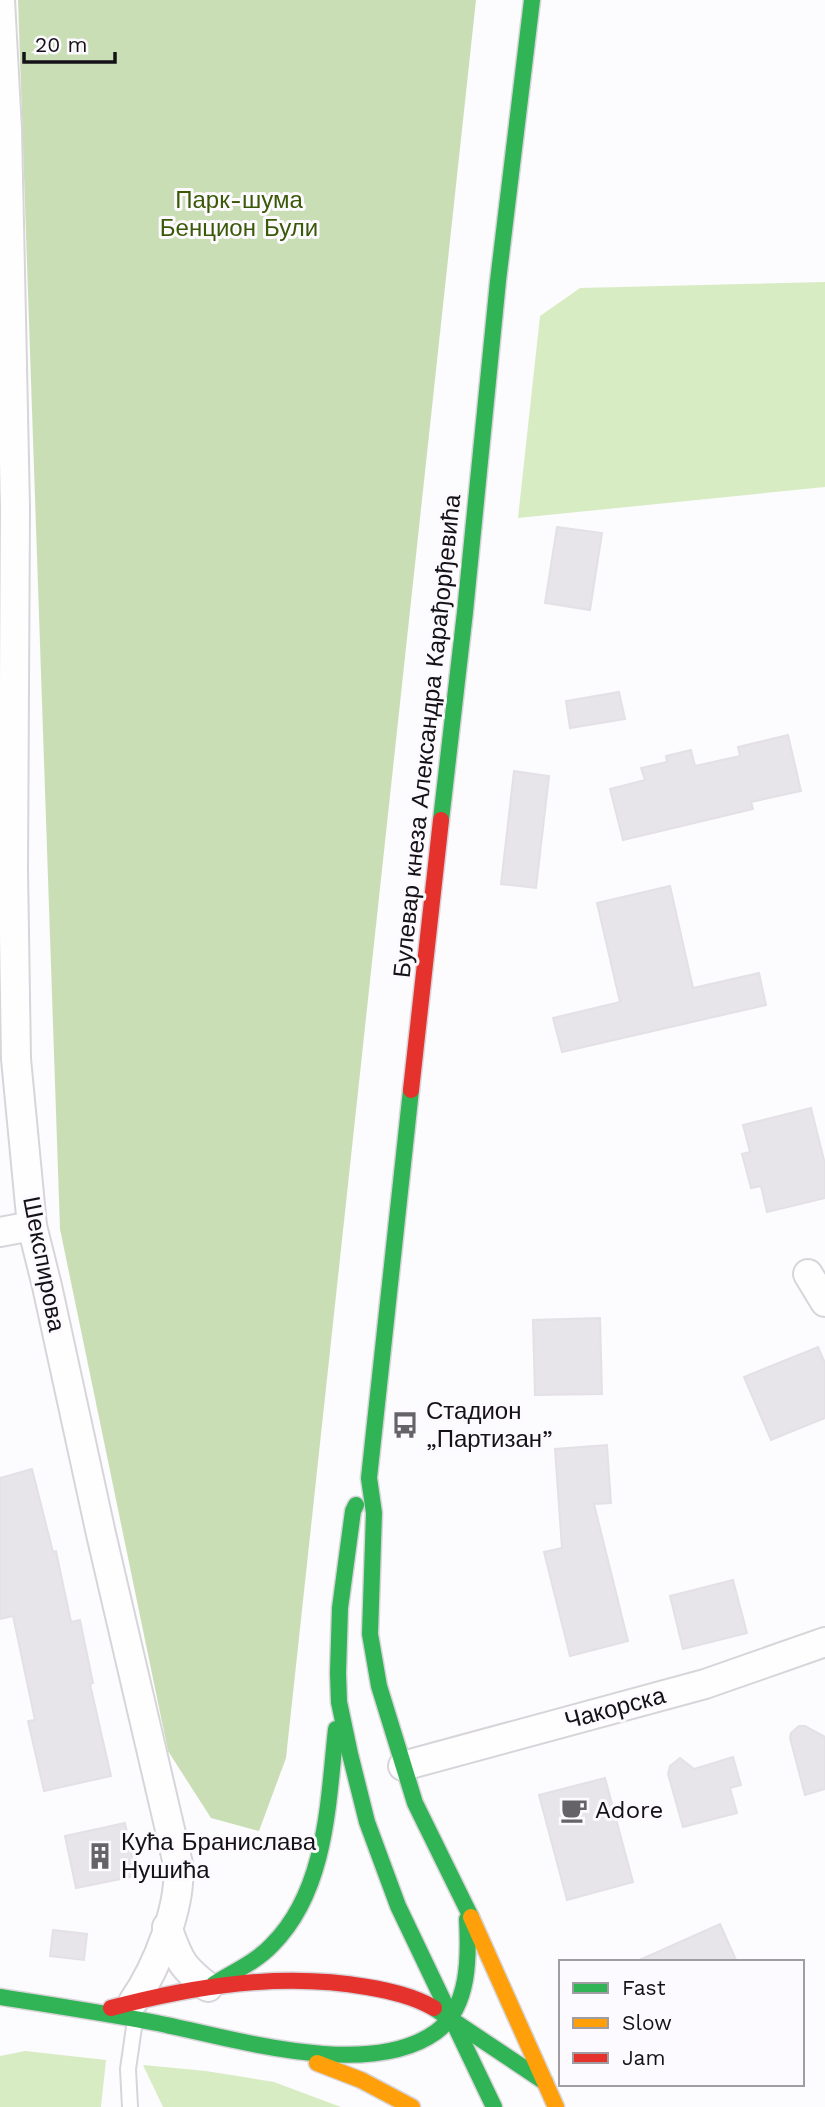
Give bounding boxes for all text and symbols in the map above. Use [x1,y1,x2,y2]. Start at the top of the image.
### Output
scale bar [24,21,116,65]
text: 20 m [35,32,87,57]
park label: Парк-шума Бенцион Були [160,186,318,242]
street label: Булевар кнеза Александра Карађорђевића [388,492,466,979]
street label: Шекспирова [17,1194,71,1335]
place label: Стадион „Партизан” [426,1397,553,1453]
bus stop icon: Стадион „Партизан” [390,1410,420,1440]
street label: Чакорска [562,1681,669,1735]
cafe icon: Adore [559,1795,589,1825]
place label: Adore [595,1796,663,1824]
place label: Кућа Бранислава Нушића [121,1828,317,1884]
building icon: Кућа Бранислава Нушића [85,1841,115,1871]
legend [559,1960,804,2086]
text: Fast [622,1975,666,2000]
text: Slow [622,2010,672,2035]
text: Jam [622,2045,665,2070]

